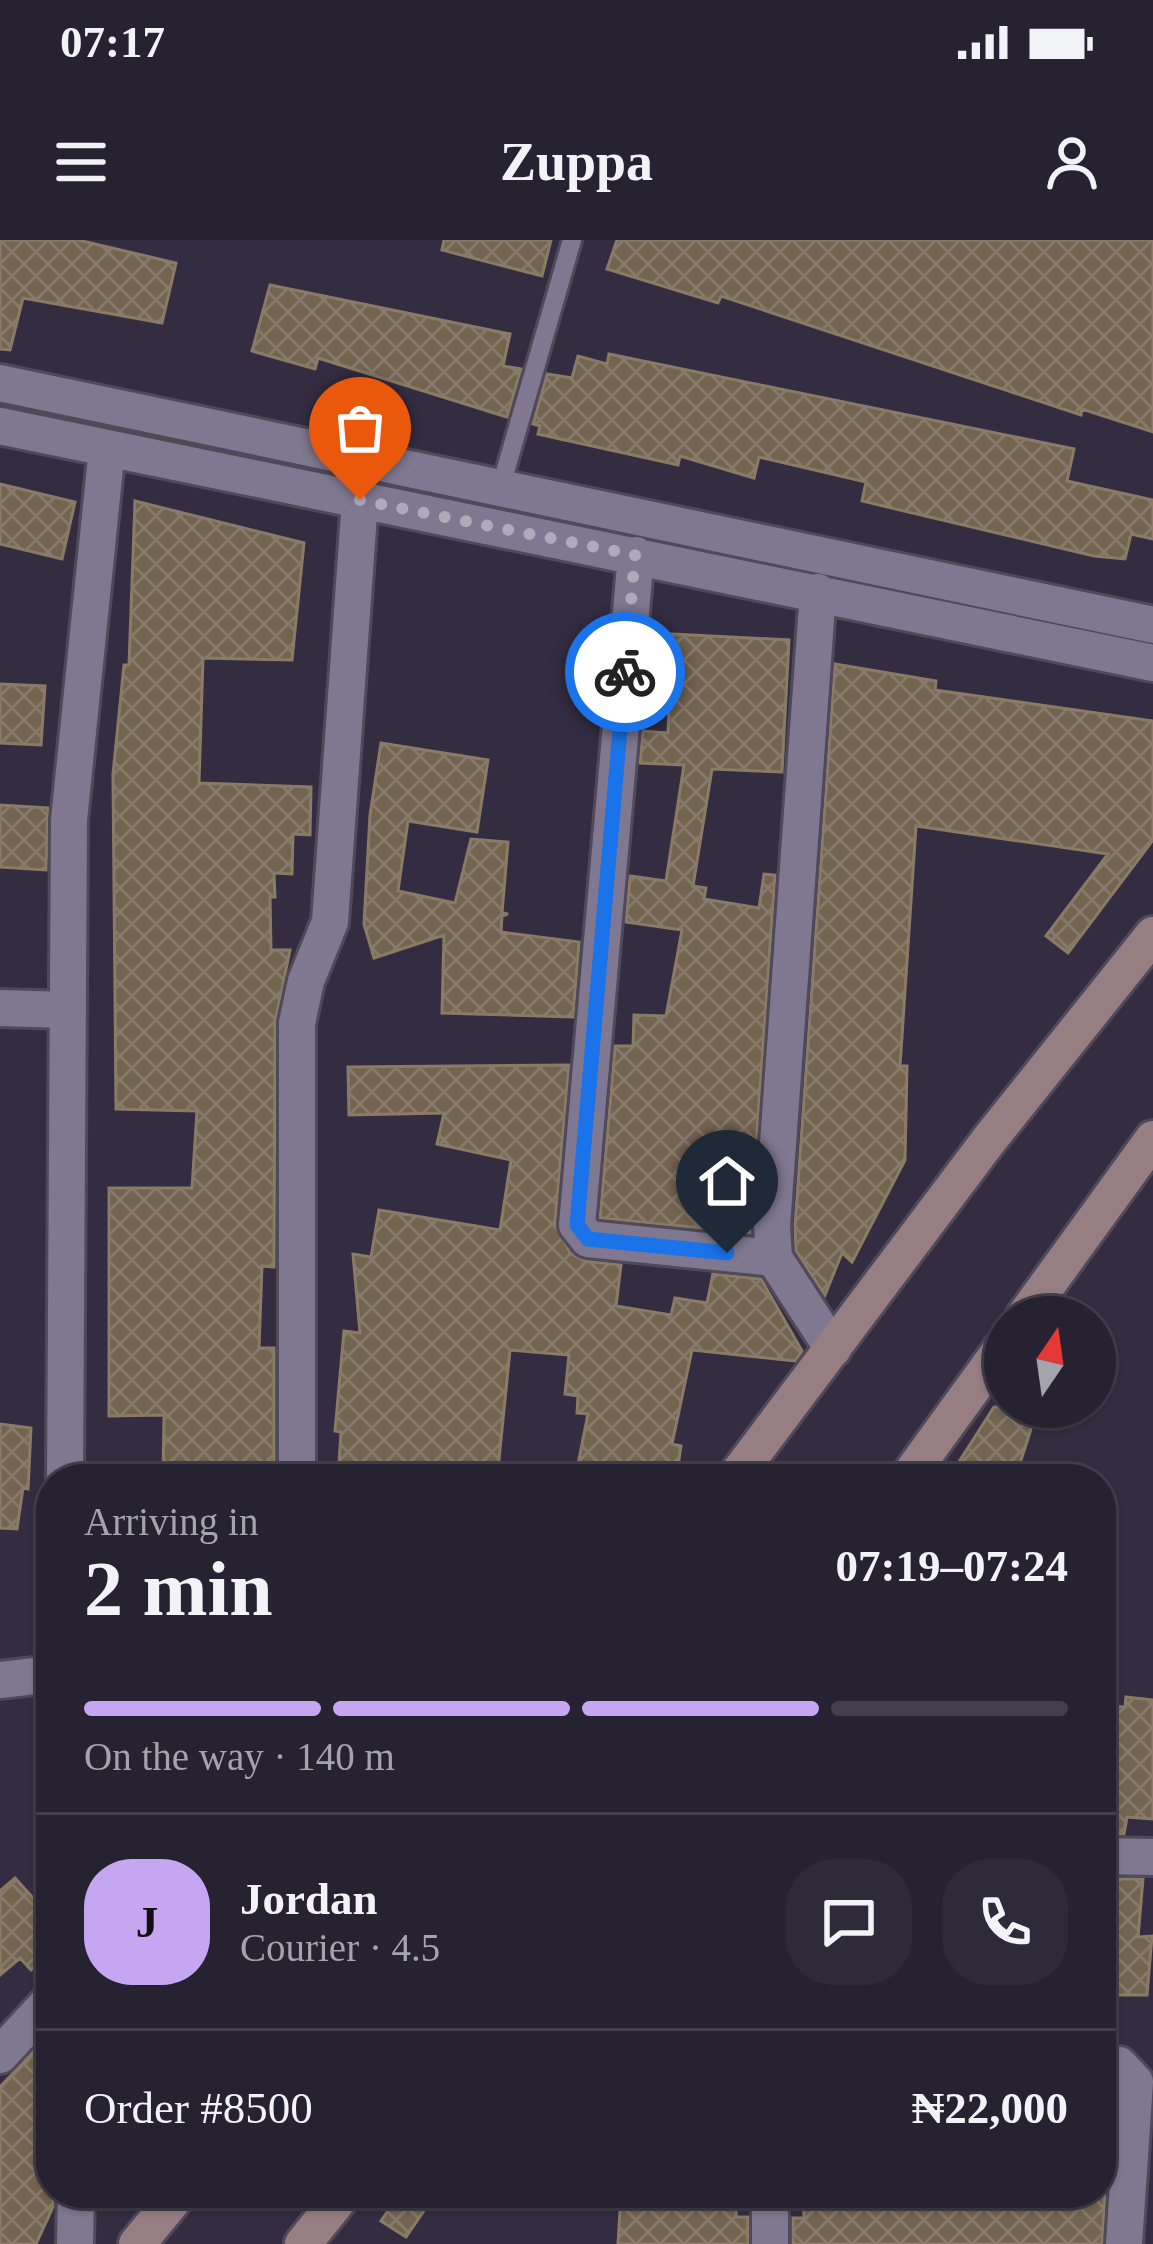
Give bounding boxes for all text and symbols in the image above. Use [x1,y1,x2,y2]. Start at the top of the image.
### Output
text: 07:17 [60,17,165,67]
icon: menu [48,129,114,195]
icon: person [1039,129,1105,195]
text: Zuppa [500,132,653,192]
pin [309,377,411,500]
icon: bag [327,395,393,461]
courier [565,612,685,732]
icon: bike [592,639,658,705]
pin [676,1130,778,1253]
icon: home [694,1148,760,1214]
north arrow [984,1296,1116,1428]
map controls [984,1296,1116,1428]
text: Arriving in [84,1500,258,1543]
text: 07:19–07:24 [836,1541,1068,1591]
text: 2 min [84,1545,273,1632]
text: On the way · 140 m [84,1735,395,1778]
button: chat [786,1859,912,1985]
button: phone [942,1859,1068,1985]
text: Jordan [240,1874,378,1924]
text: J [136,1897,158,1947]
text: Courier · 4.5 [240,1926,440,1969]
text: Order #8500 [84,2083,313,2133]
text: ₦22,000 [912,2083,1068,2133]

